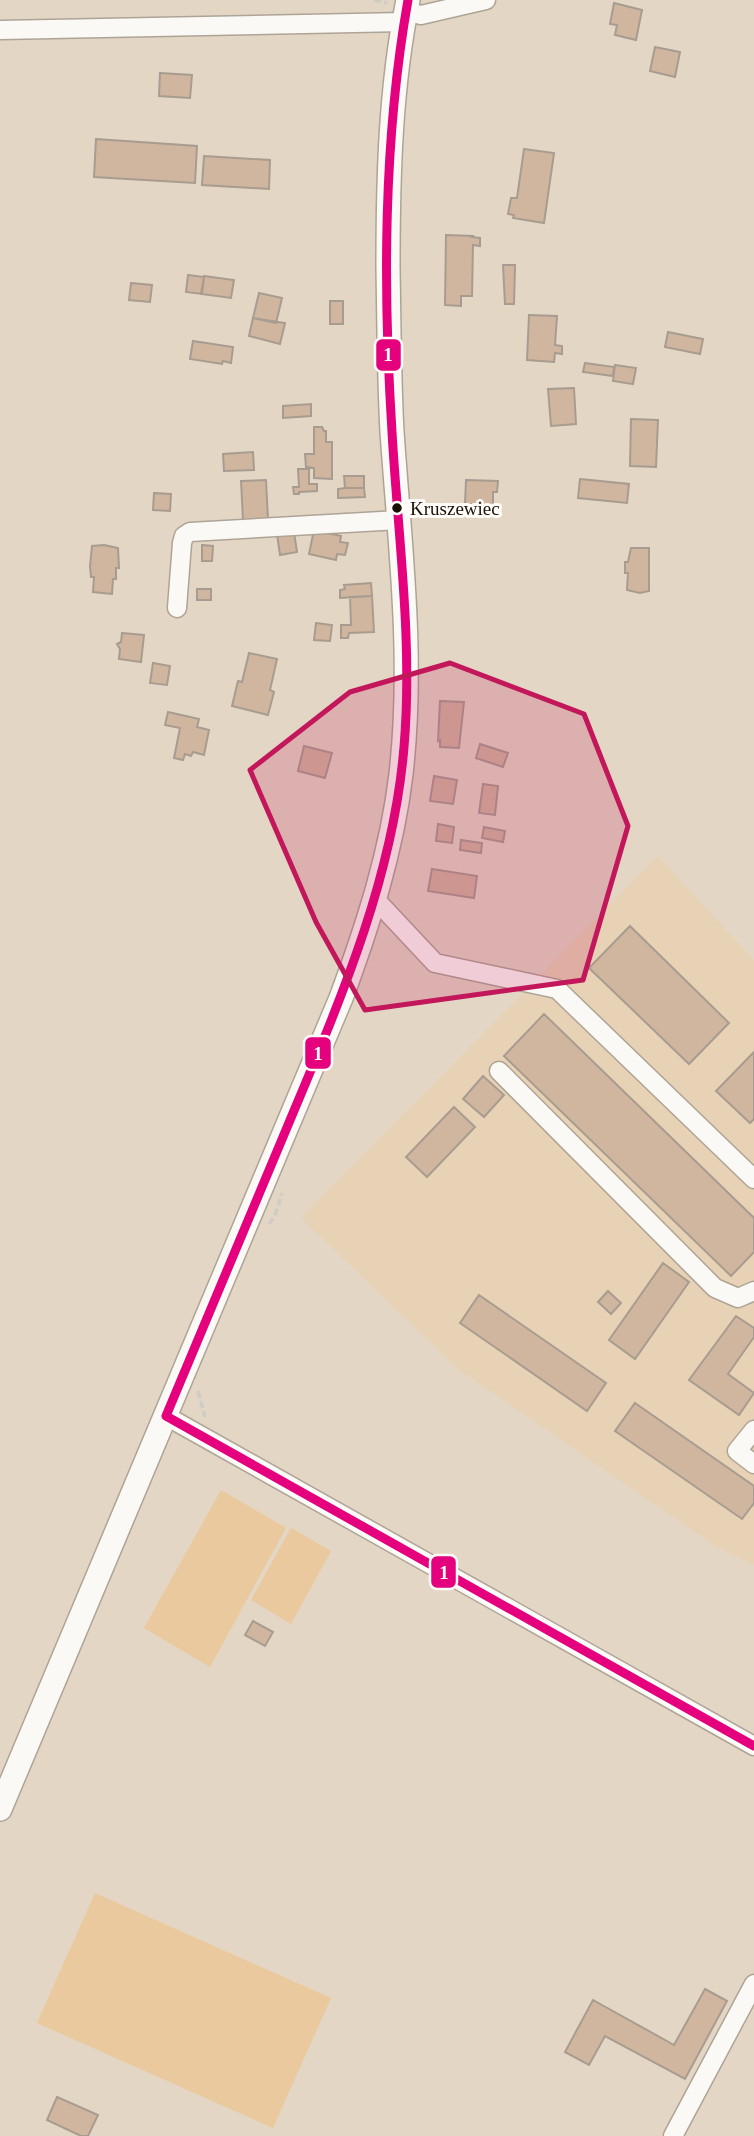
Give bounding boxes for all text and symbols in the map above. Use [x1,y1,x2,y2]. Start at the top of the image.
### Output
line badge: 1 [375,338,402,372]
text: 1 [383,344,393,365]
place label: Kruszewiec [410,498,500,519]
marker: Kruszewiec [390,501,404,515]
line badge: 1 [304,1036,332,1070]
text: 1 [313,1043,323,1064]
line badge: 1 [430,1555,457,1589]
text: 1 [439,1562,449,1583]

